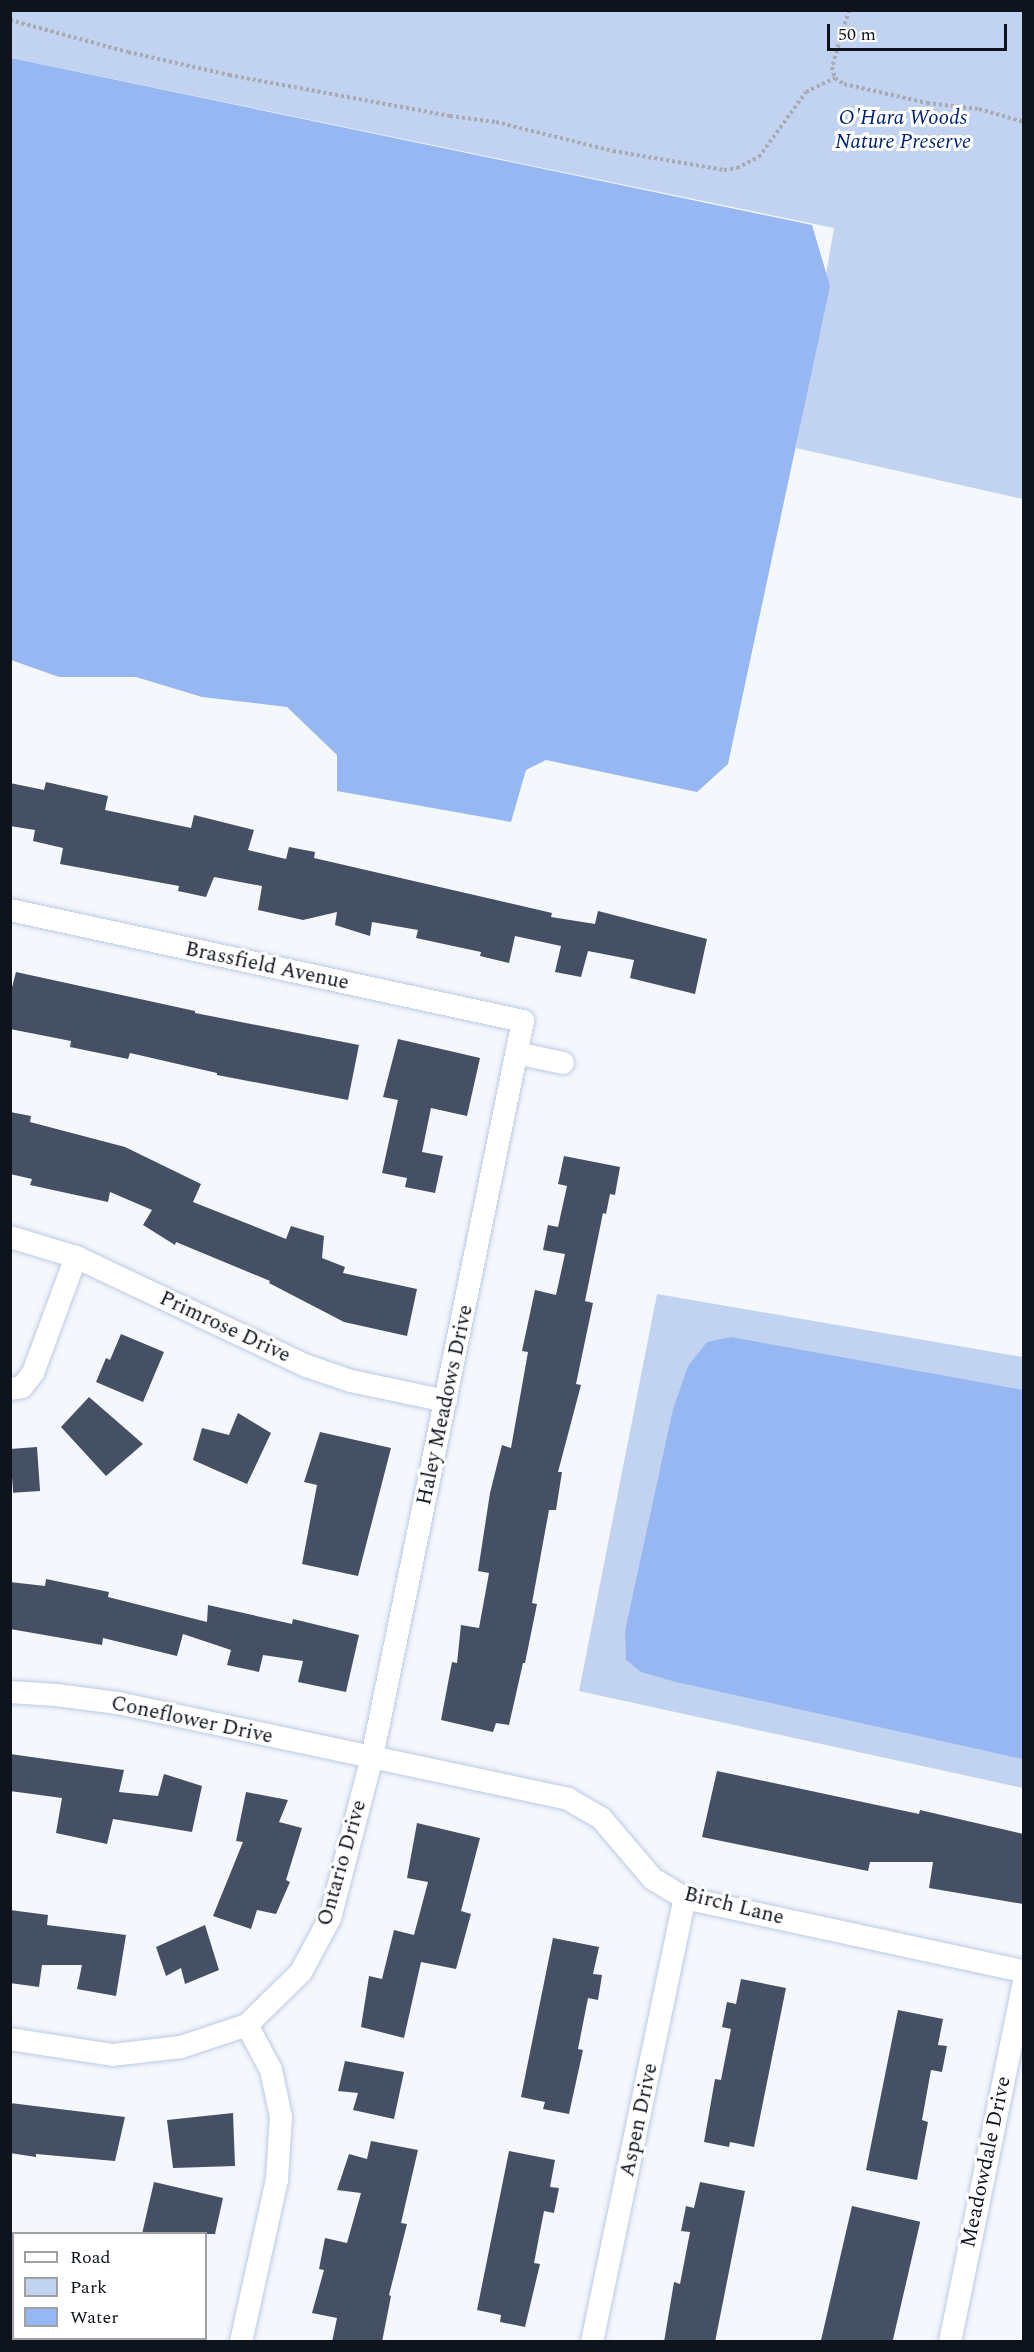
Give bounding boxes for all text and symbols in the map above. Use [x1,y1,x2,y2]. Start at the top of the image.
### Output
scale bar [830,12,1010,50]
text: 50 m [838,21,876,48]
park label: O'Hara Woods Nature Preserve [835,105,971,155]
street label: Brassfield Avenue [183,936,351,996]
street label: Primrose Drive [155,1286,295,1368]
street label: Haley Meadows Drive [411,1303,479,1507]
street label: Coneflower Drive [109,1691,275,1749]
street label: Ontario Drive [312,1797,372,1929]
street label: Birch Lane [681,1881,787,1931]
street label: Aspen Drive [615,2061,663,2179]
street label: Meadowdale Drive [956,2074,1016,2250]
legend [12,2232,207,2340]
text: Road [70,2244,111,2271]
text: Park [70,2274,107,2301]
text: Water [70,2304,118,2331]

